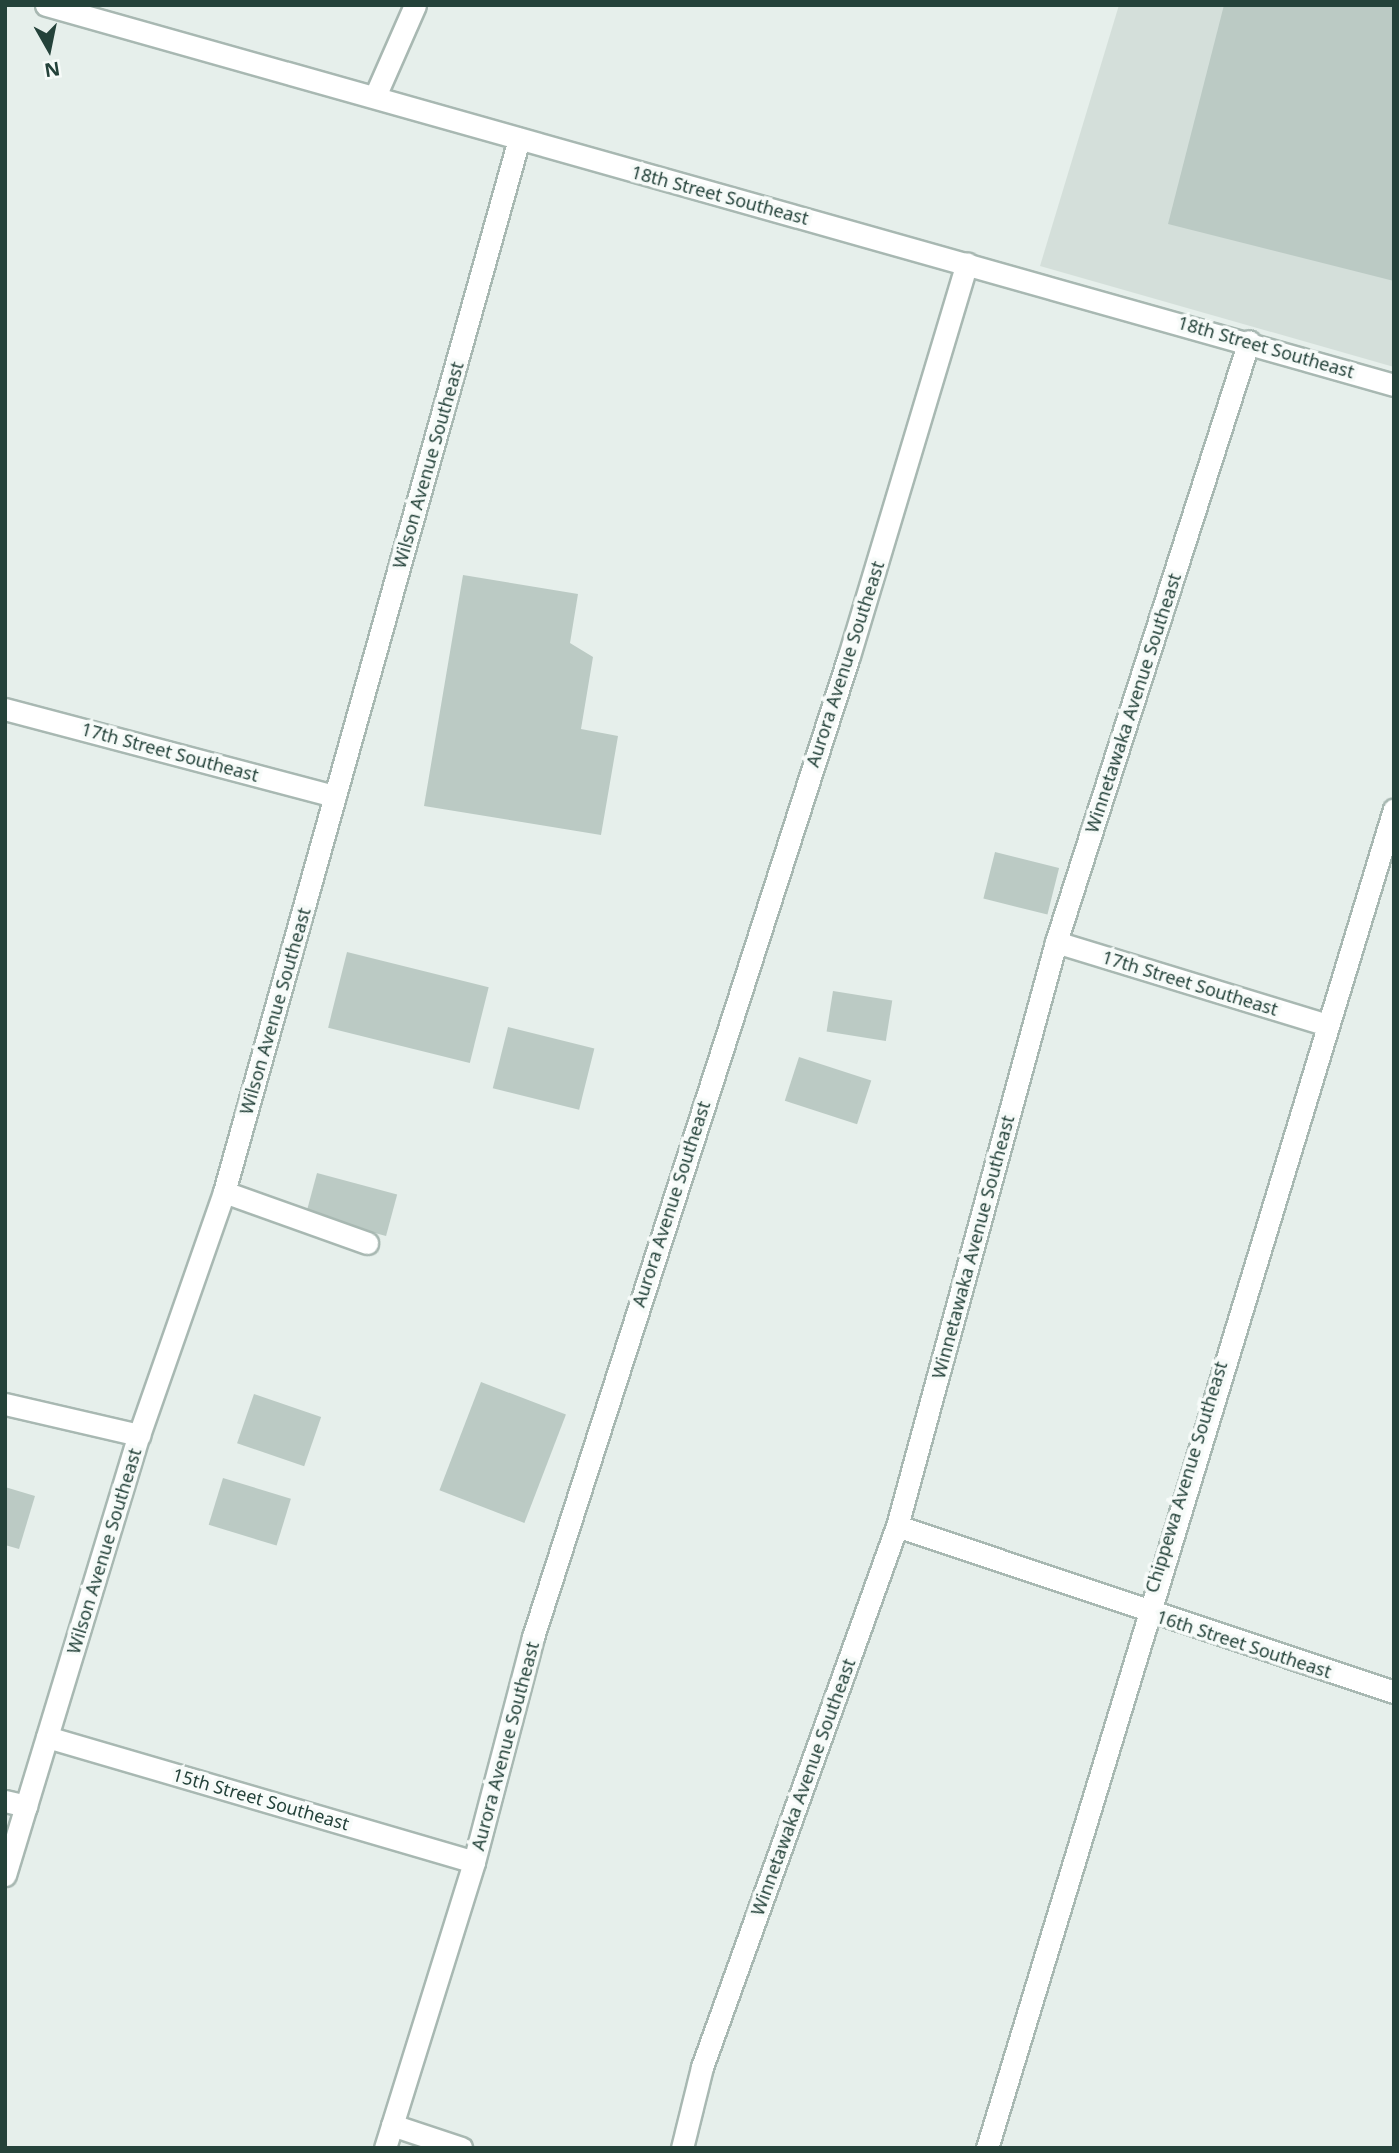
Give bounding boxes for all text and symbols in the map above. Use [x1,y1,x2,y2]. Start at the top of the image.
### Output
north arrow [14,14,84,84]
text: N [43,56,62,84]
street label: 18th Street Southeast [629,161,811,229]
street label: 18th Street Southeast [1175,311,1357,383]
street label: Wilson Avenue Southeast [388,359,468,571]
street label: Aurora Avenue Southeast [801,558,889,770]
street label: Winnetawaka Avenue Southeast [1081,570,1185,836]
street label: 17th Street Southeast [79,718,261,786]
street label: Wilson Avenue Southeast [235,905,315,1117]
street label: 17th Street Southeast [1099,946,1281,1020]
street label: Aurora Avenue Southeast [627,1098,715,1310]
street label: Winnetawaka Avenue Southeast [927,1113,1019,1381]
street label: Chippewa Avenue Southeast [1140,1359,1232,1595]
street label: Wilson Avenue Southeast [62,1445,146,1657]
street label: 16th Street Southeast [1154,1605,1334,1683]
street label: Aurora Avenue Southeast [467,1639,543,1853]
street label: Winnetawaka Avenue Southeast [746,1656,860,1918]
street label: 15th Street Southeast [170,1763,352,1835]

